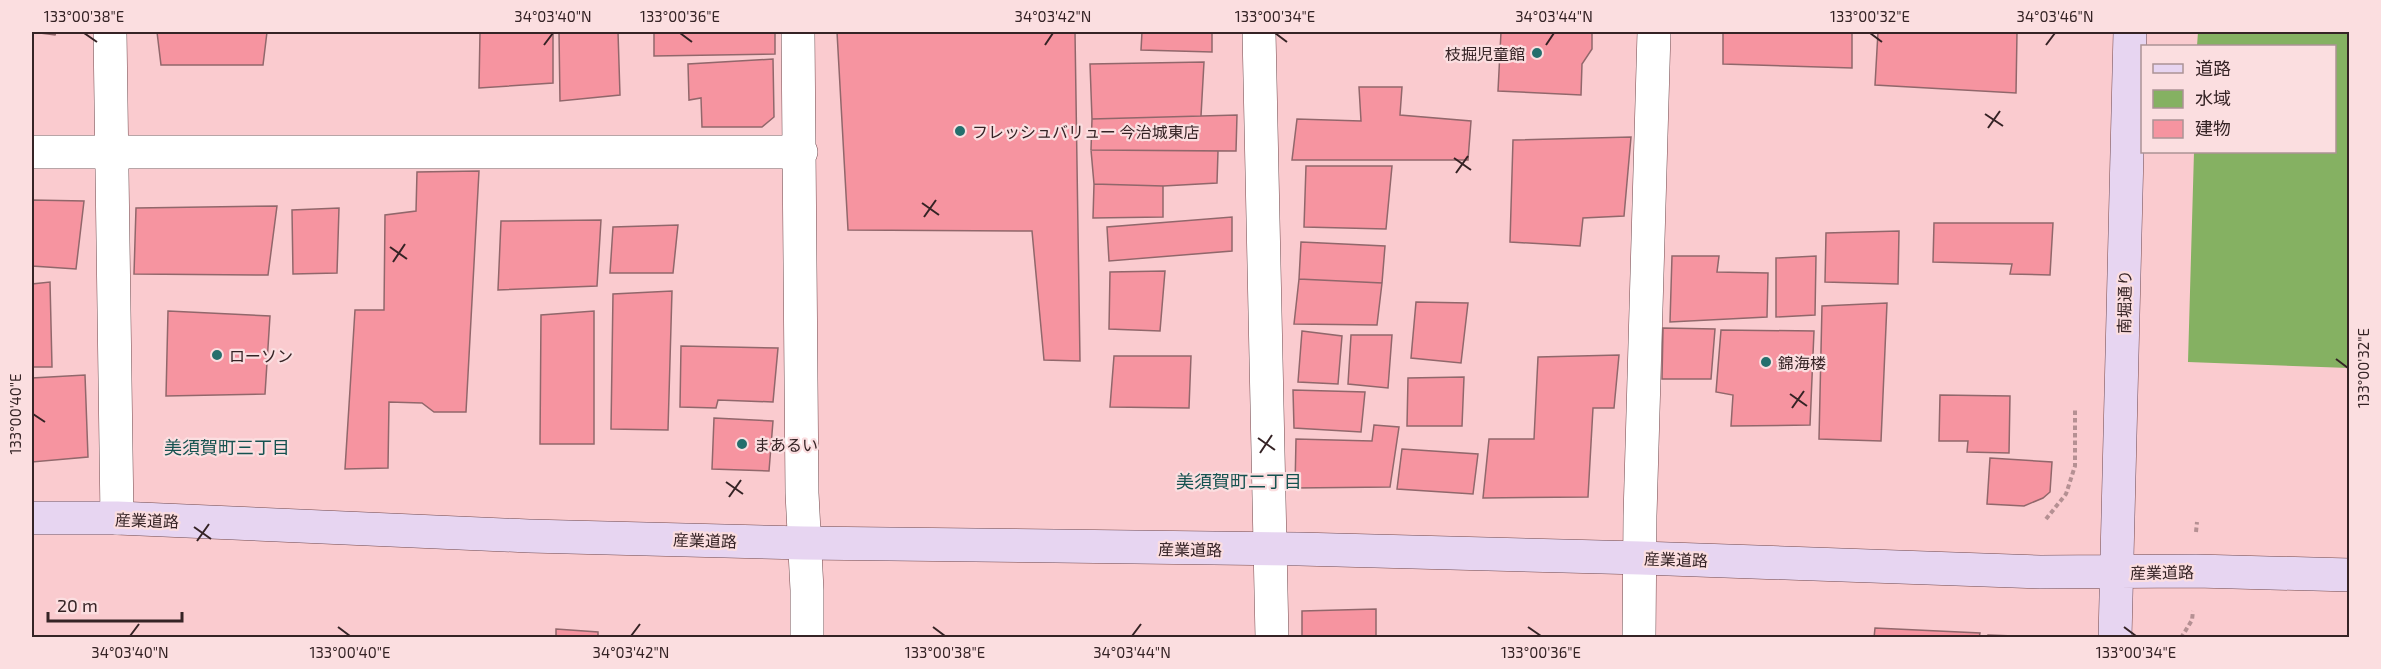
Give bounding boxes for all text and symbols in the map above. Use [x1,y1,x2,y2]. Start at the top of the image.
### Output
text: 133°00'38"E [44,7,124,25]
text: 34°03'40"N [514,7,592,25]
text: 133°00'36"E [640,7,720,25]
text: 34°03'42"N [1015,7,1091,25]
text: 133°00'34"E [1235,7,1315,25]
text: 34°03'44"N [1515,7,1593,25]
text: 133°00'32"E [1830,7,1910,25]
text: 34°03'46"N [2017,7,2093,25]
place label: 枝掘児童館 [1445,44,1525,63]
legend [2141,45,2336,153]
marker: 枝掘児童館 [1530,46,1544,60]
text: 道路 [2195,57,2231,79]
text: 水域 [2195,87,2231,109]
text: 建物 [2195,117,2231,139]
place label: フレッシュバリュー 今治城東店 [972,122,1200,141]
marker: フレッシュバリュー 今治城東店 [953,124,967,138]
street label: 南堀通り [2114,270,2134,334]
text: 133°00'32"E [2354,328,2372,408]
place label: ローソン [229,346,293,365]
marker: ローソン [210,348,224,362]
place label: 錦海楼 [1778,353,1826,372]
marker: 錦海楼 [1759,355,1773,369]
text: 133°00'40"E [6,374,24,455]
place label: まあるい [754,435,818,454]
district label: 美須賀町三丁目 [164,436,290,458]
marker: まあるい [735,437,749,451]
district label: 美須賀町二丁目 [1176,470,1302,492]
street label: 産業道路 [115,509,179,531]
street label: 産業道路 [673,529,737,551]
street label: 産業道路 [1158,539,1222,559]
street label: 産業道路 [1644,548,1708,570]
street label: 産業道路 [2130,562,2194,582]
scale bar [48,585,182,623]
text: 20 m [57,594,98,616]
text: 34°03'40"N [91,643,169,661]
text: 133°00'40"E [310,643,391,661]
text: 34°03'42"N [593,643,669,661]
text: 133°00'38"E [905,643,985,661]
text: 34°03'44"N [1093,643,1171,661]
text: 133°00'36"E [1501,643,1581,661]
text: 133°00'34"E [2096,643,2176,661]

